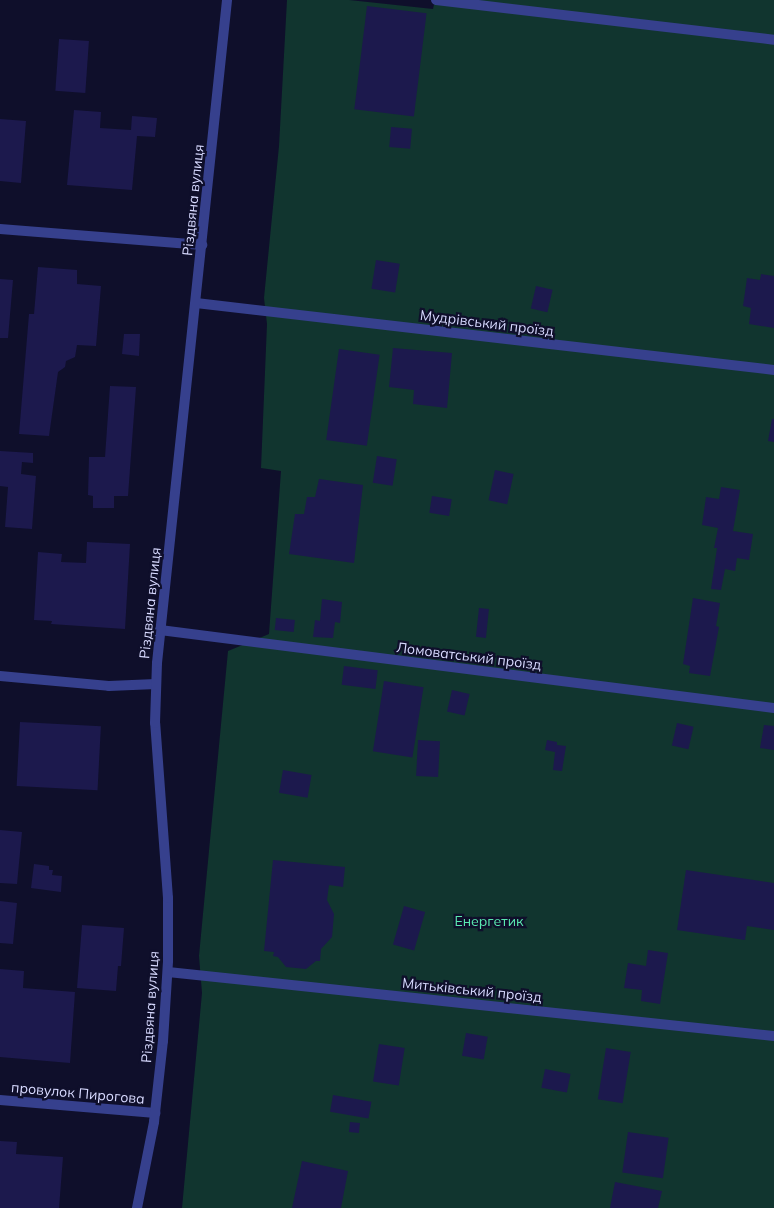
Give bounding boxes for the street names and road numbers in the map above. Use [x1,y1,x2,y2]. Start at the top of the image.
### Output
street label: Різдвяна вулиця [179,143,207,257]
street label: Мудрівський проїзд [419,306,555,340]
street label: Різдвяна вулиця [136,546,164,660]
street label: Ломоватський проїзд [396,639,542,673]
street label: Різдвяна вулиця [138,950,162,1064]
street label: Митьківський проїзд [401,974,543,1006]
street label: провулок Пирогова [11,1079,145,1107]

